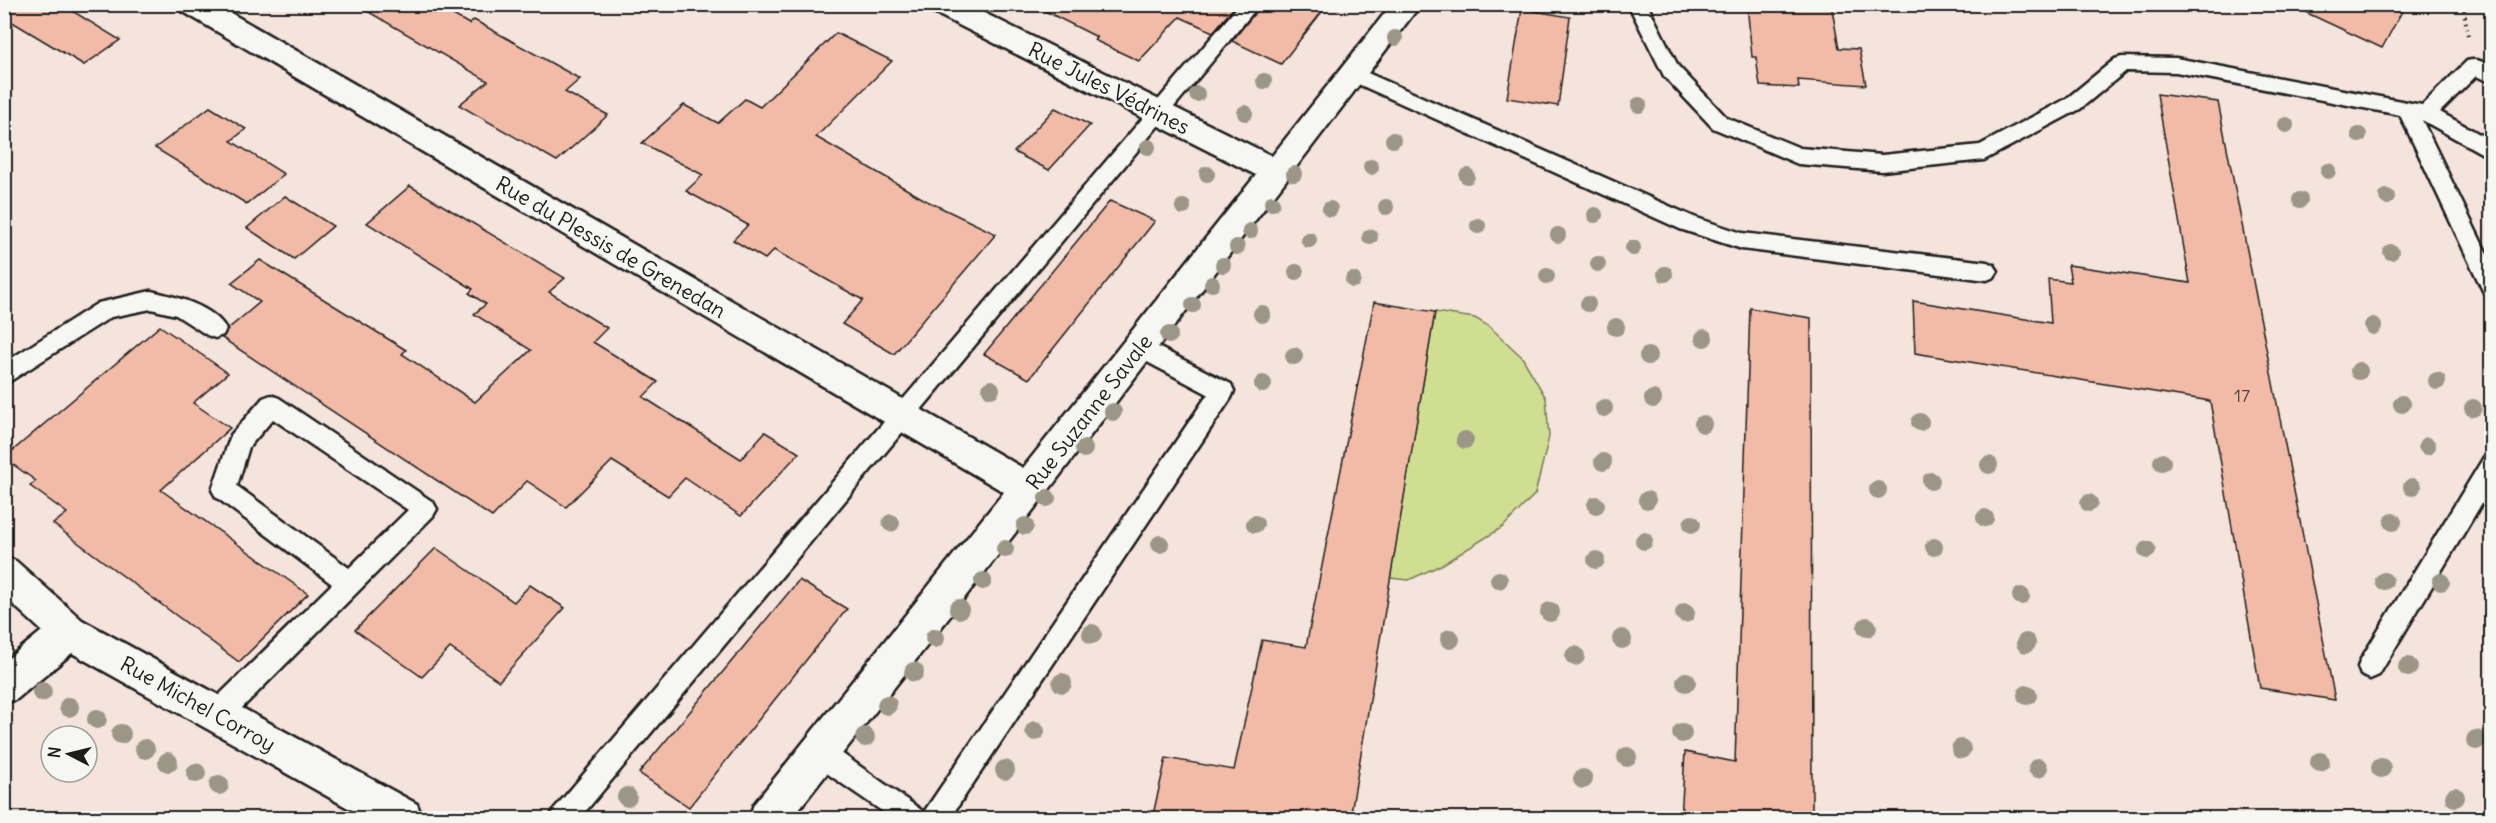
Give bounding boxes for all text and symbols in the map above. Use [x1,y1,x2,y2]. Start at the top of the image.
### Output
street label: Rue Jules Védrines [1024,36,1194,140]
street label: Rue du Plessis de Grenedan [491,170,731,324]
street label: Rue Suzanne Savale [1020,329,1158,495]
house number: 17 [2234,384,2250,407]
street label: Rue Michel Corroy [116,650,280,758]
north arrow [39,724,99,784]
text: N [44,745,65,759]

